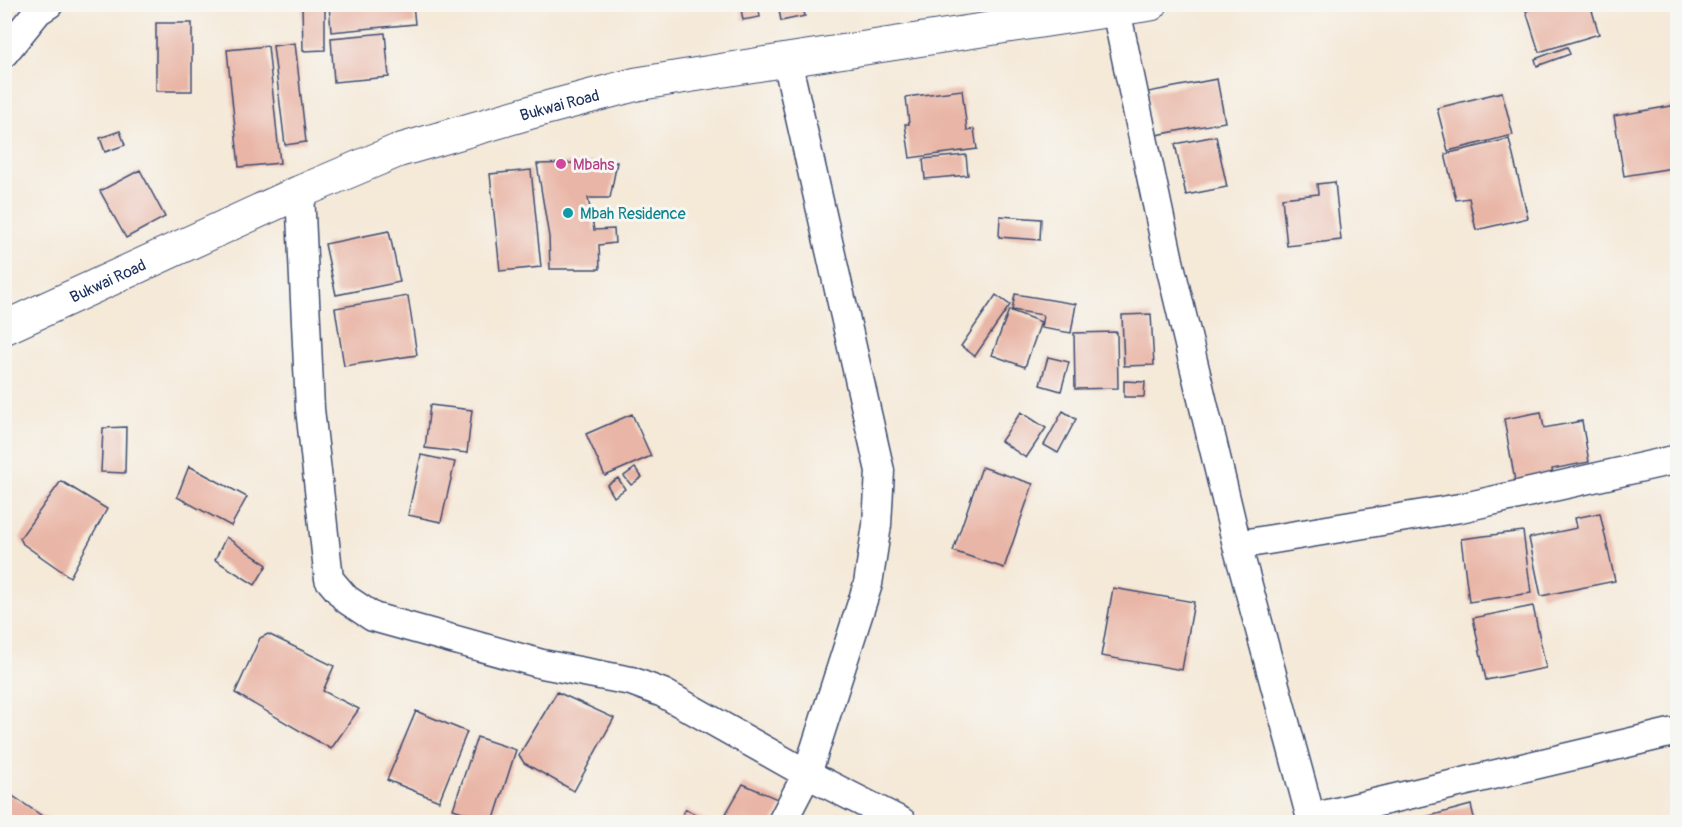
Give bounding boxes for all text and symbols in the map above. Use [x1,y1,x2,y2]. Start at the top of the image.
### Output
street label: Bukwai Road [518,85,602,126]
place label: Mbahs [573,155,614,175]
marker: Mbahs [554,157,568,171]
place label: Mbah Residence [580,204,686,224]
marker: Mbah Residence [561,206,575,220]
street label: Bukwai Road [67,255,149,307]

